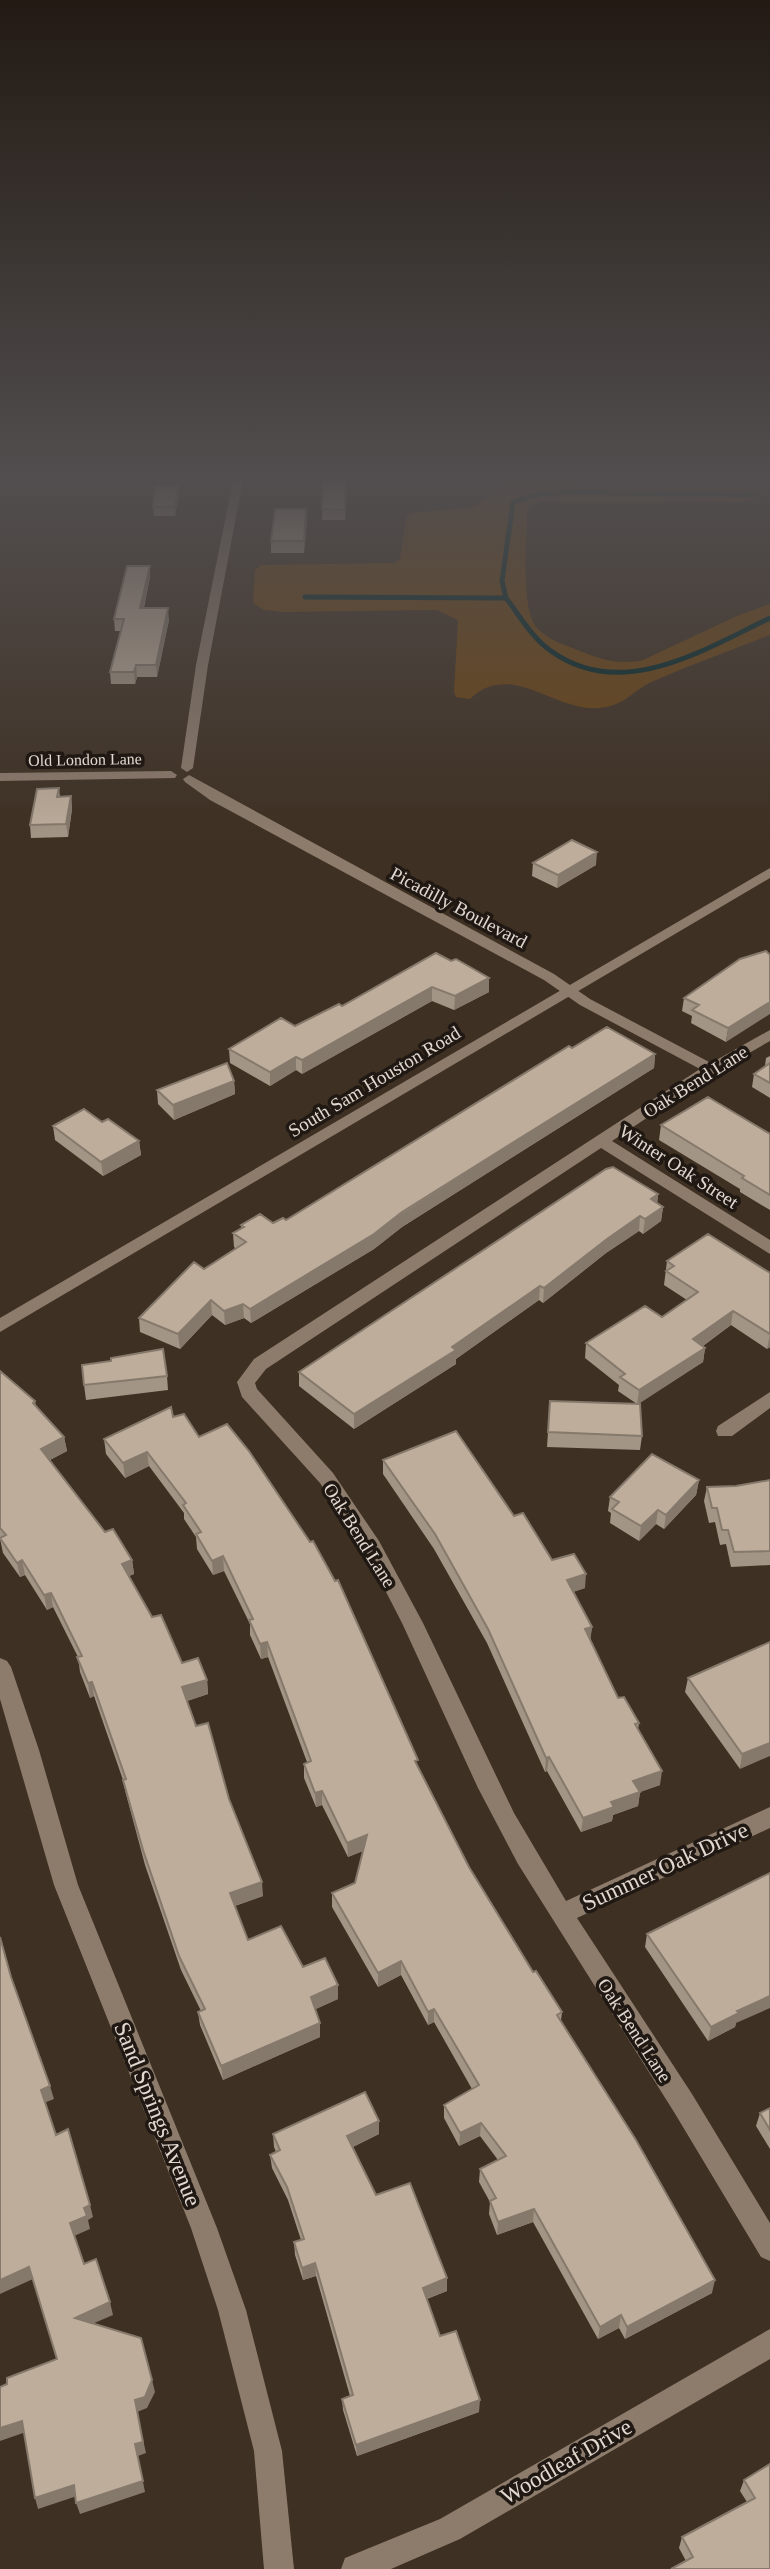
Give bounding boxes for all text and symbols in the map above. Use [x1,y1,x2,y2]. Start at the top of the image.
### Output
street label: Old London Lane [28,750,142,769]
street label: Picadilly Boulevard [387,863,531,952]
street label: South Sam Houston Road [284,1021,464,1141]
street label: Oak Bend Lane [639,1041,751,1122]
street label: Winter Oak Street [615,1120,743,1213]
street label: Oak Bend Lane [319,1479,400,1591]
street label: Summer Oak Drive [578,1817,752,1916]
street label: Oak Bend Lane [593,1975,676,2086]
street label: Sand Springs Avenue [109,2018,206,2210]
street label: Woodleaf Drive [496,2414,636,2509]

